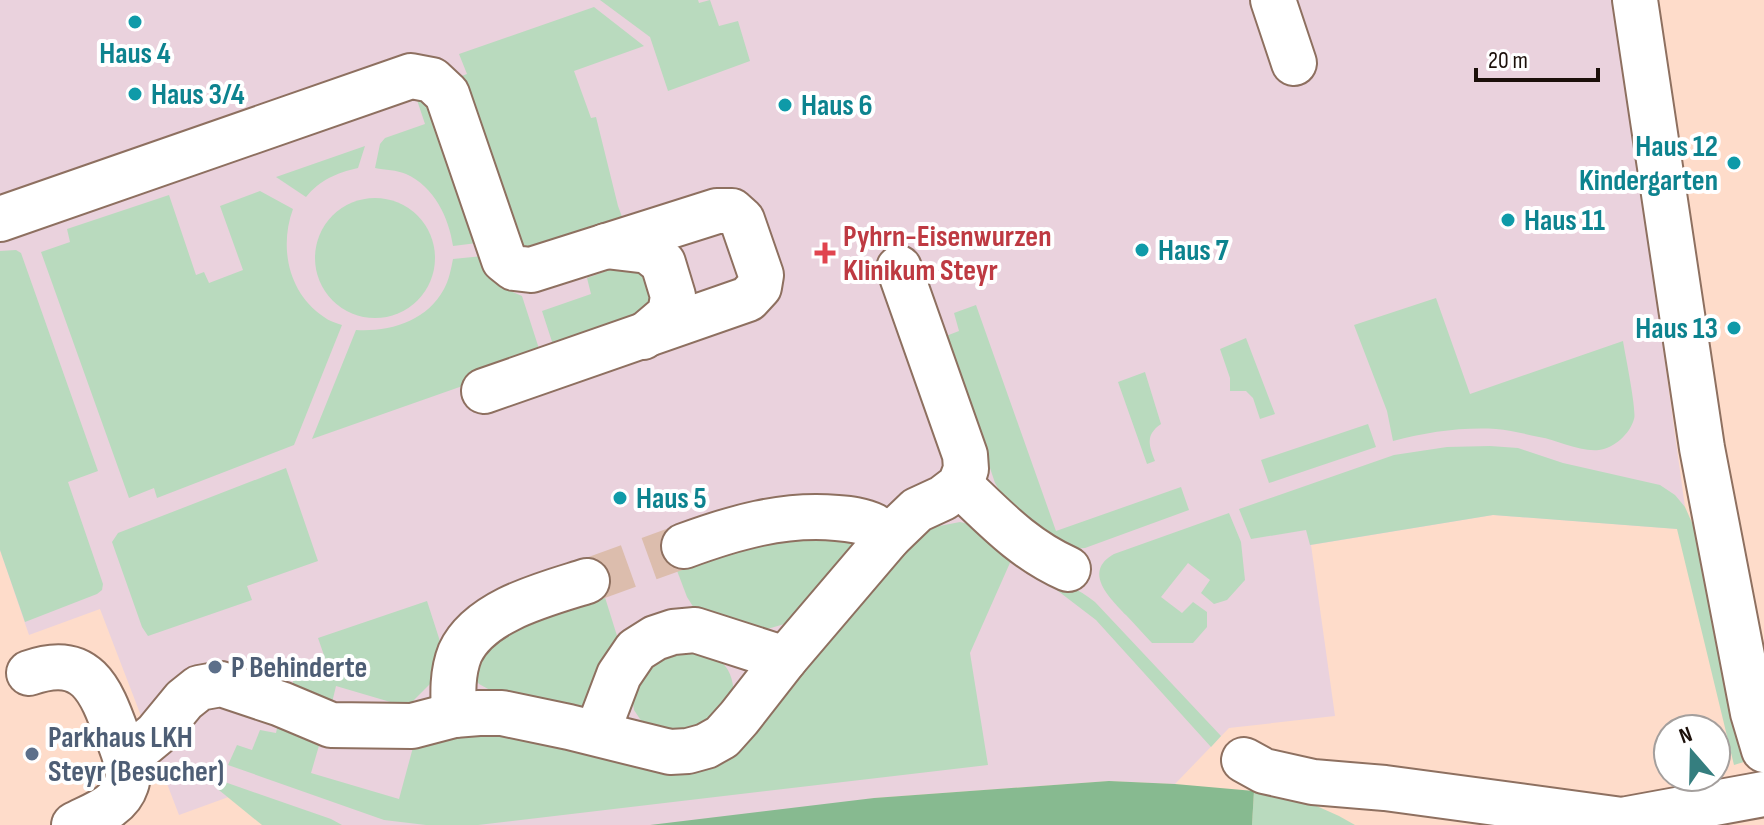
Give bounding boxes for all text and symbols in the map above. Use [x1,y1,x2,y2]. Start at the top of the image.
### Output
marker: Haus 4 [126,13,144,31]
scale bar [1476,32,1598,82]
place label: Haus 4 [99,36,171,72]
text: 20 m [1488,46,1528,75]
place label: Haus 3/4 [151,77,245,113]
marker: Haus 3/4 [126,85,144,103]
place label: Haus 6 [801,88,873,124]
marker: Haus 6 [776,96,794,114]
place label: Haus 12 Kindergarten [1579,129,1718,199]
marker: Haus 12 Kindergarten [1725,154,1743,172]
place label: Haus 11 [1524,203,1605,239]
marker: Haus 11 [1499,211,1517,229]
place label: Pyhrn-Eisenwurzen Klinikum Steyr [843,219,1052,289]
place label: Haus 7 [1158,233,1230,269]
marker: Haus 7 [1133,241,1151,259]
marker: Pyhrn-Eisenwurzen Klinikum Steyr [814,242,836,264]
place label: Haus 13 [1635,311,1718,347]
marker: Haus 13 [1725,319,1743,337]
place label: Haus 5 [636,481,707,517]
marker: Haus 5 [611,489,629,507]
place label: P Behinderte [231,650,367,686]
marker: P Behinderte [206,658,224,676]
north arrow [1652,713,1732,793]
place label: Parkhaus LKH Steyr (Besucher) [48,720,224,790]
text: N [1676,721,1696,750]
marker: Parkhaus LKH Steyr (Besucher) [23,745,41,763]

